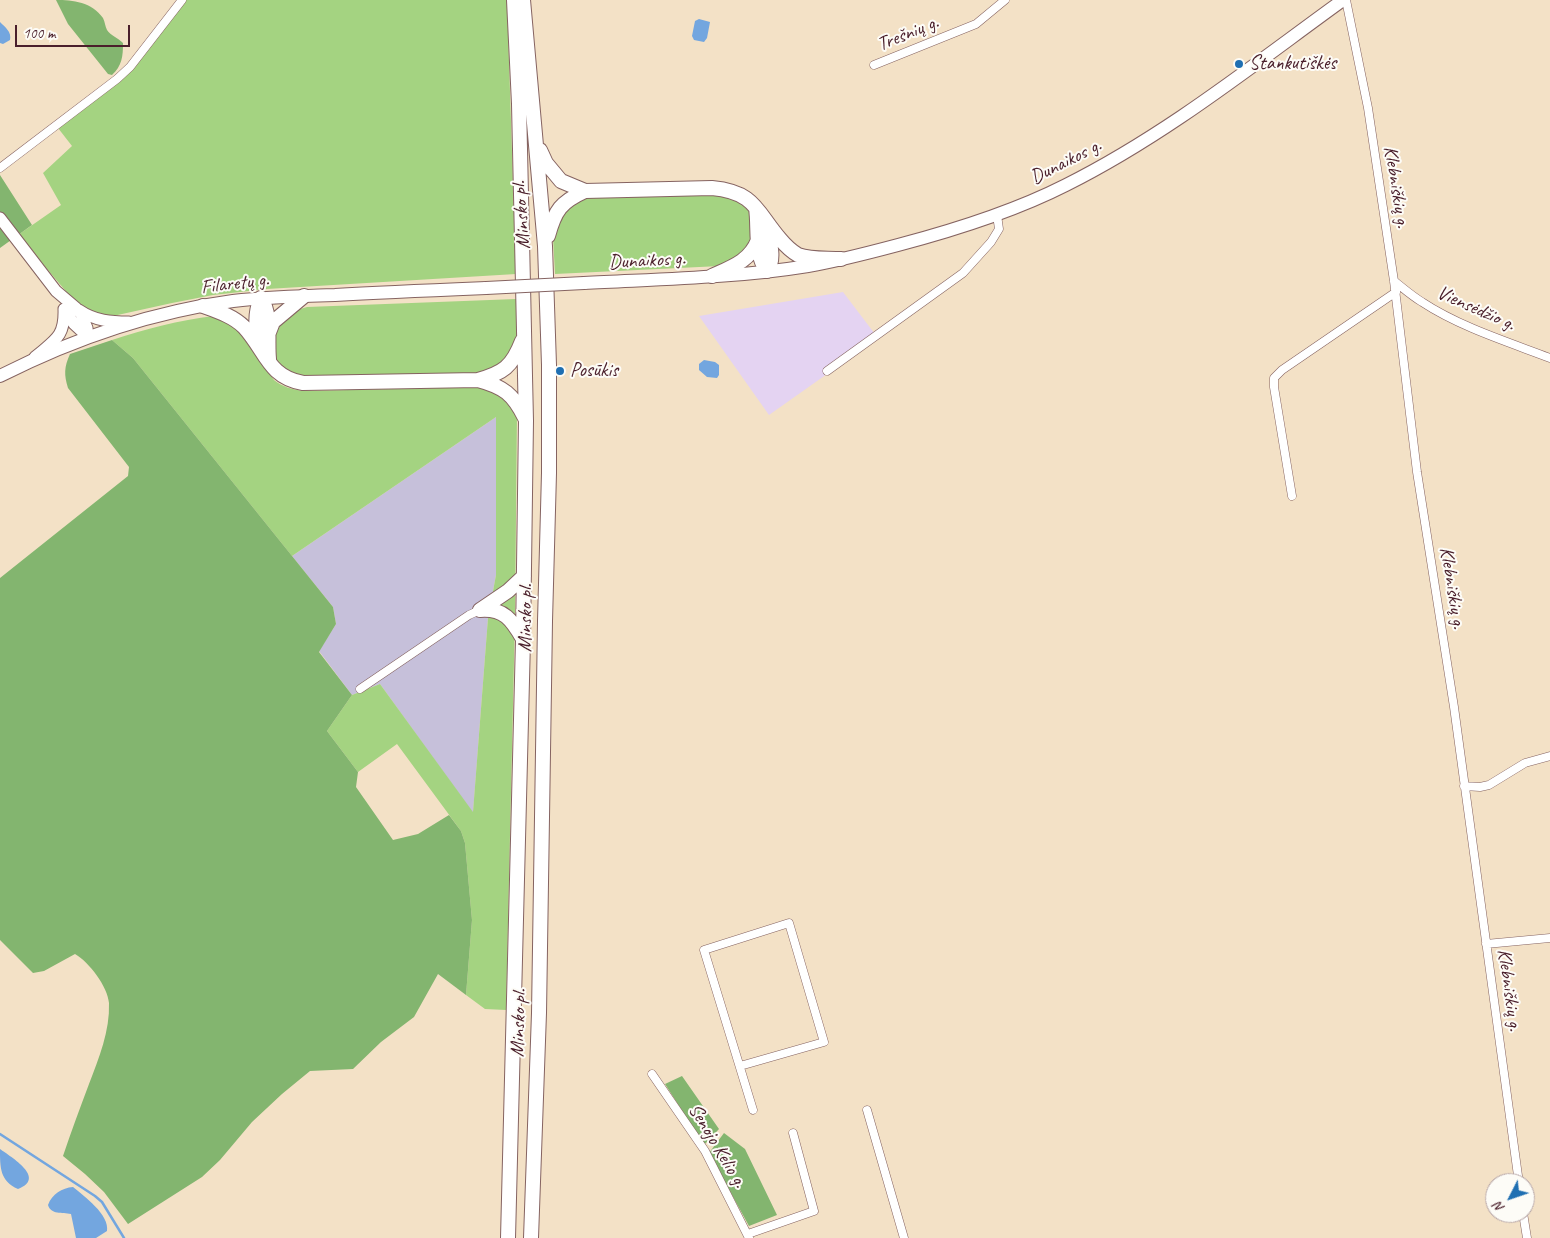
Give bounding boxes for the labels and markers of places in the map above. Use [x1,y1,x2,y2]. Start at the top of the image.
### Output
place label: Stankutiškės [1249,52,1336,76]
marker: Stankutiškės [1233,58,1245,70]
place label: Posūkis [570,359,618,383]
marker: Posūkis [554,365,566,377]

